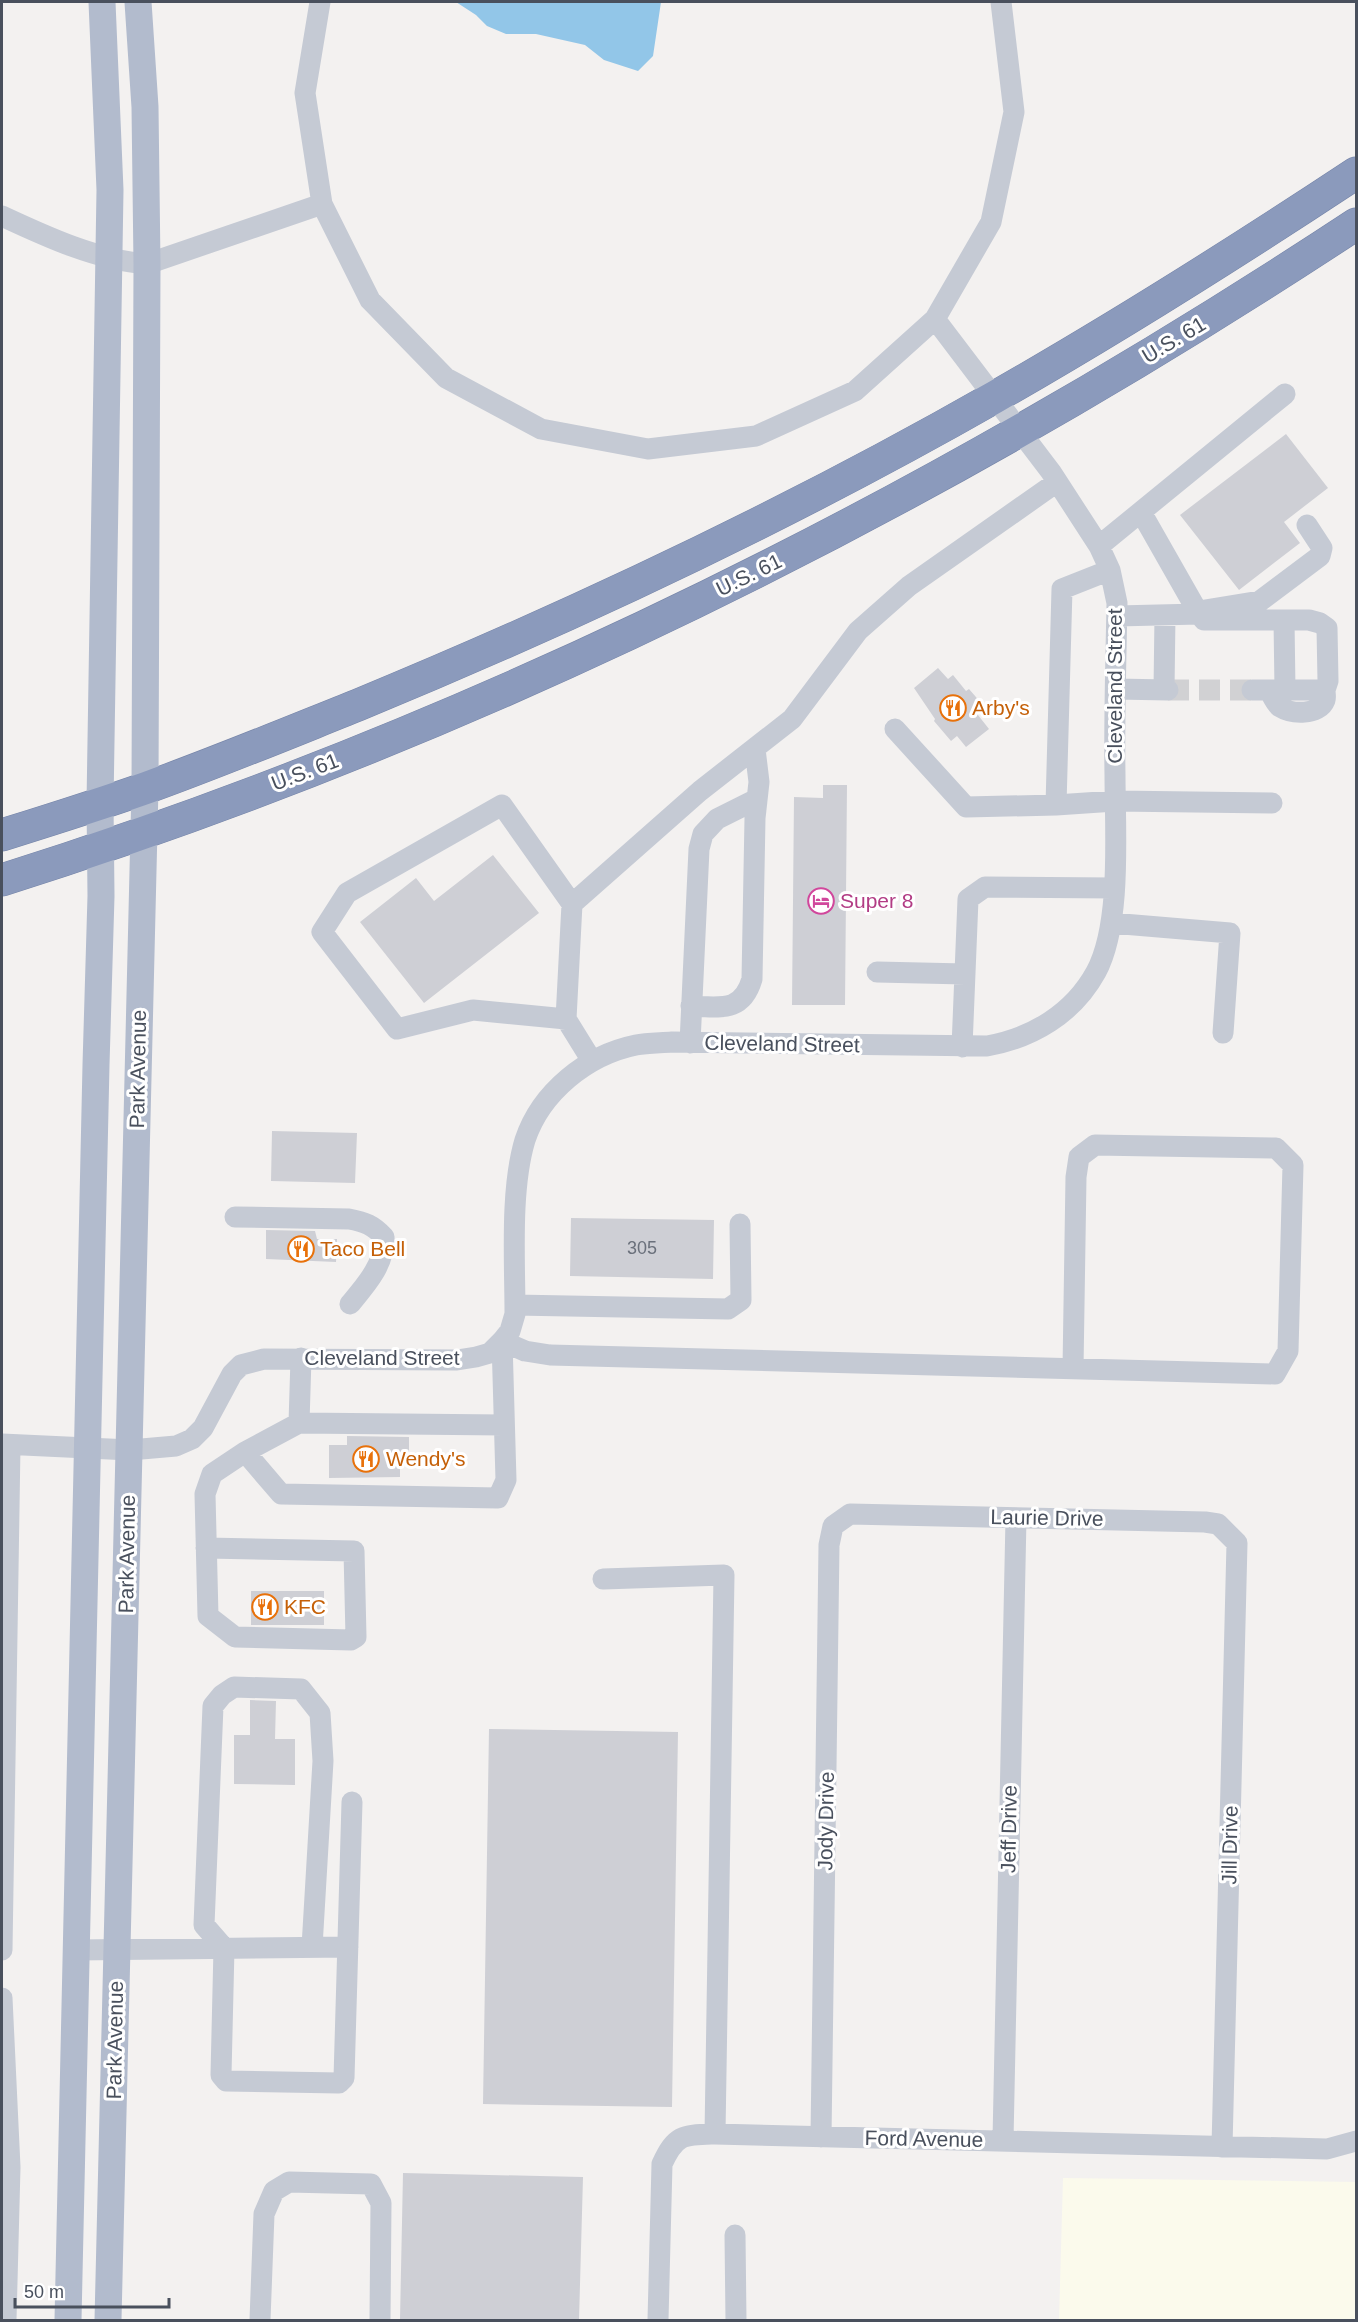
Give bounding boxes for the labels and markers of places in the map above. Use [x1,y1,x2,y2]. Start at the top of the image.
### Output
restaurant icon: Arby's [938,693,968,723]
place label: Arby's [972,696,1030,719]
hotel icon: Super 8 [806,886,836,916]
place label: Super 8 [840,889,914,912]
restaurant icon: Taco Bell [286,1234,316,1264]
place label: Taco Bell [320,1237,405,1260]
restaurant icon: Wendy's [351,1444,381,1474]
place label: Wendy's [386,1447,466,1470]
restaurant icon: KFC [250,1592,280,1622]
place label: KFC [284,1595,326,1618]

